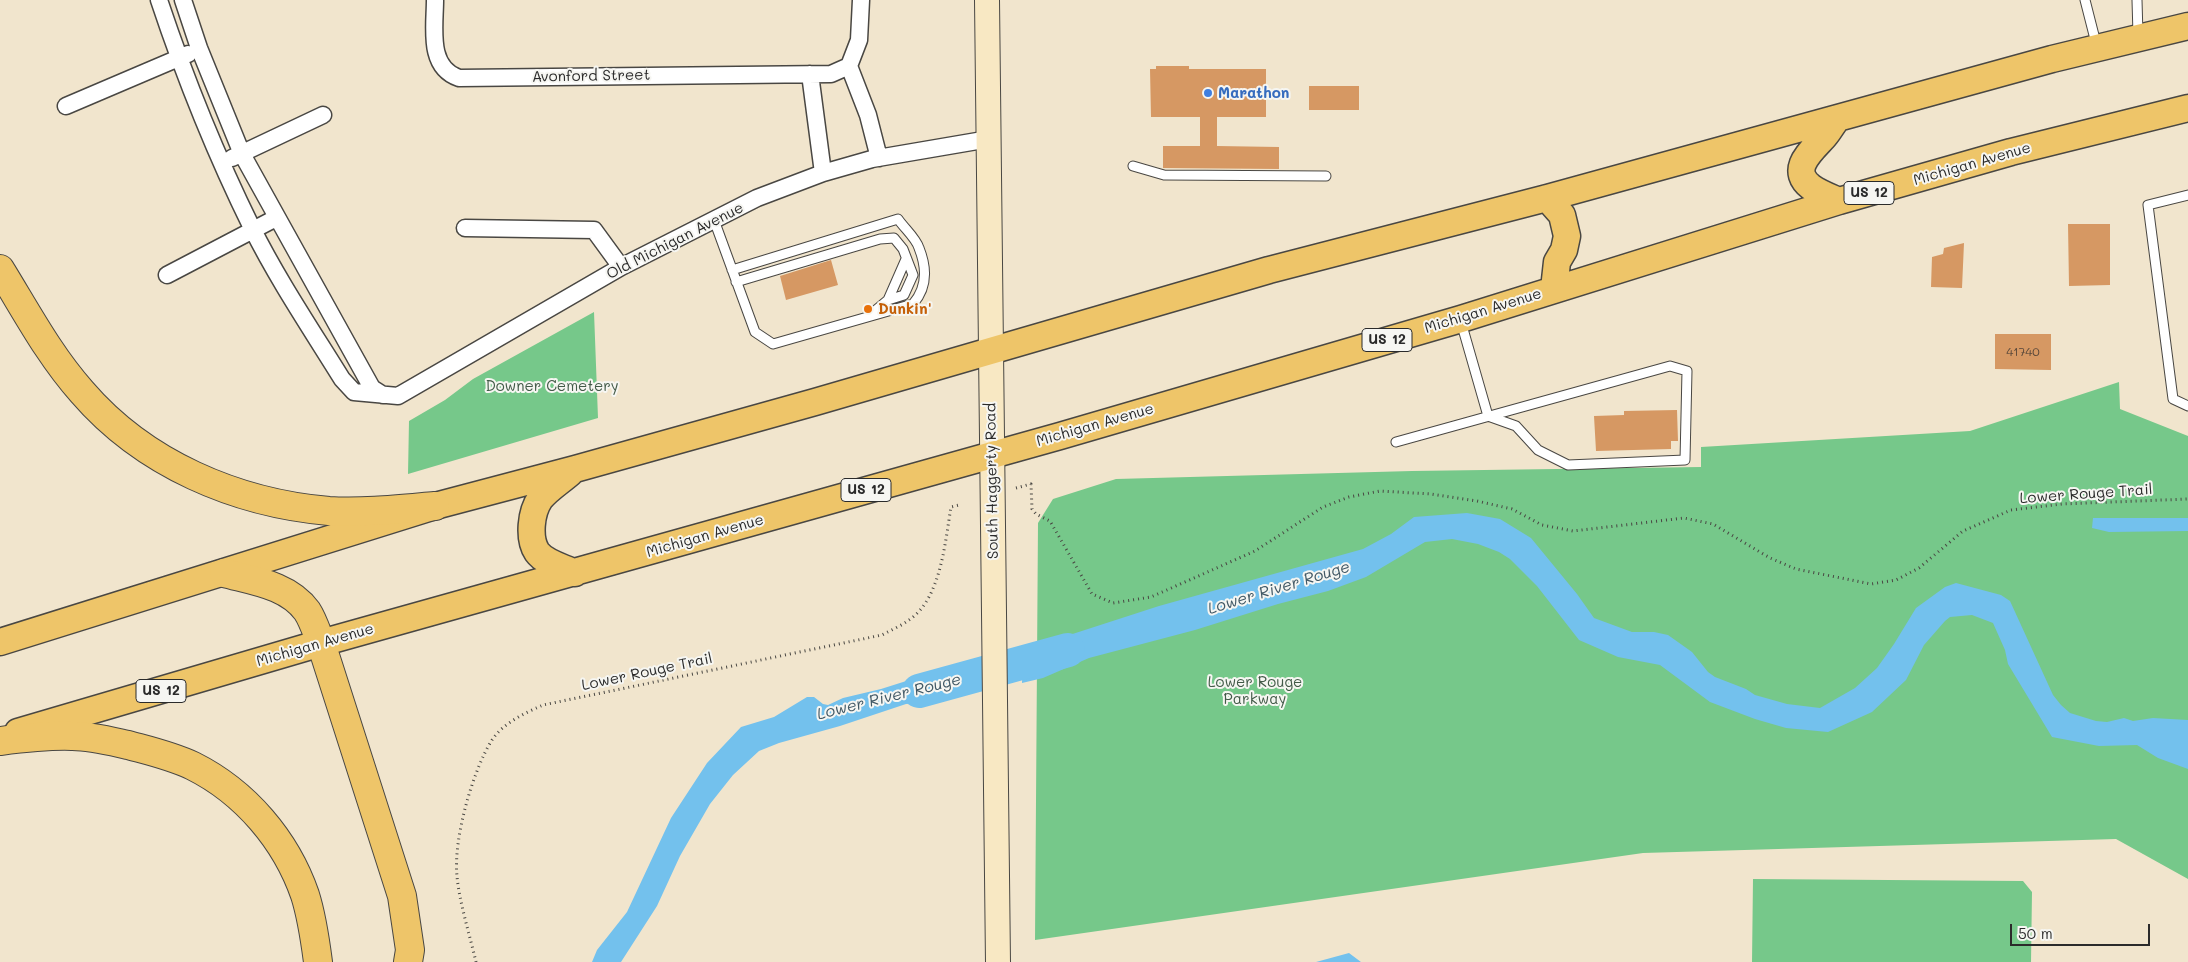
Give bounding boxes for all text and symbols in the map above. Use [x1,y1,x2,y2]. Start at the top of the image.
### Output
street label: Avonford Street [532,66,650,86]
place label: Marathon [1218,84,1289,102]
marker: Marathon [1202,87,1214,99]
street label: Michigan Avenue [1911,139,2033,189]
road number: US 12 [1844,182,1894,204]
street label: Old Michigan Avenue [603,199,747,283]
street label: Michigan Avenue [1422,285,1544,337]
place label: Dunkin' [878,300,932,318]
marker: Dunkin' [862,303,874,315]
road number: US 12 [1362,328,1412,352]
house number: 41740 [2006,345,2040,359]
park label: Downer Cemetery [485,377,619,395]
street label: Michigan Avenue [1034,400,1156,450]
street label: South Haggerty Road [982,403,1002,559]
road number: US 12 [841,478,891,502]
street label: Lower Rouge Trail [2019,480,2153,508]
street label: Michigan Avenue [644,511,766,561]
water label: Lower River Rouge [1206,557,1352,619]
street label: Michigan Avenue [254,620,376,670]
street label: Lower Rouge Trail [580,649,714,695]
water label: Lower River Rouge [815,670,963,724]
park label: Lower Rouge Parkway [1208,673,1302,708]
road number: US 12 [136,679,186,702]
scale bar [2013,914,2153,946]
text: 50 m [2018,923,2053,943]

